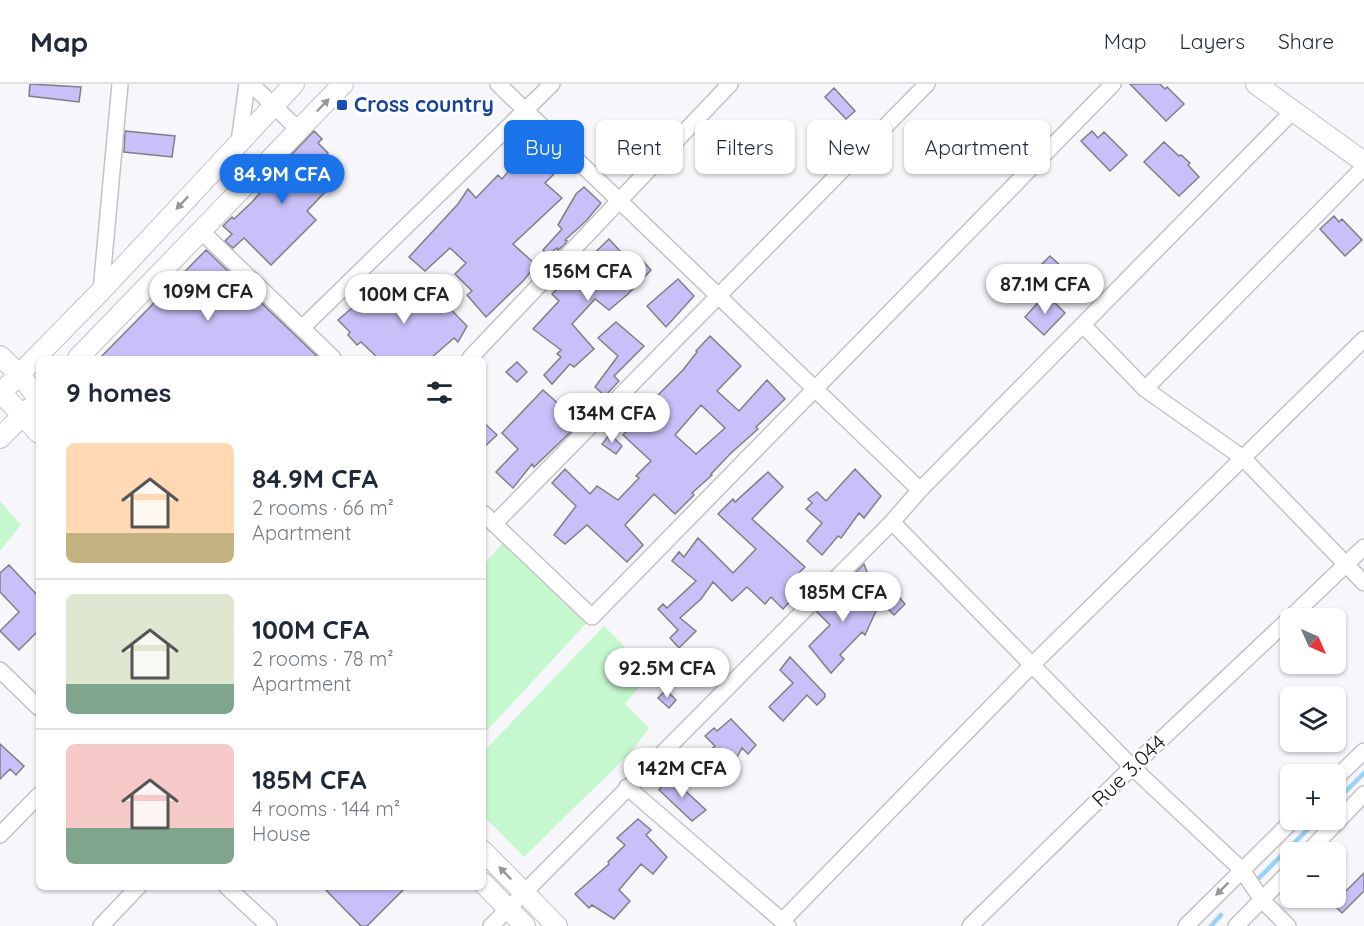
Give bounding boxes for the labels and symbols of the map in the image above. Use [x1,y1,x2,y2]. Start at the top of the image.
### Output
place label: Cross country [354,91,494,117]
one-way arrow [316,98,330,112]
marker: Cross country [335,98,349,112]
pin: 84.9M CFA [213,154,351,205]
one-way arrow [176,196,190,210]
pin: 156M CFA [526,251,650,302]
pin: 87.1M CFA [976,264,1114,315]
pin: 109M CFA [146,271,270,322]
pin: 100M CFA [342,274,466,325]
pin: 134M CFA [550,393,674,444]
pin: 185M CFA [781,572,905,623]
north arrow [1280,608,1346,674]
pin: 92.5M CFA [598,648,736,699]
street label: Rue 3.044 [1086,729,1171,812]
pin: 142M CFA [620,748,744,799]
one-way arrow [499,867,513,881]
one-way arrow [1216,882,1230,896]

